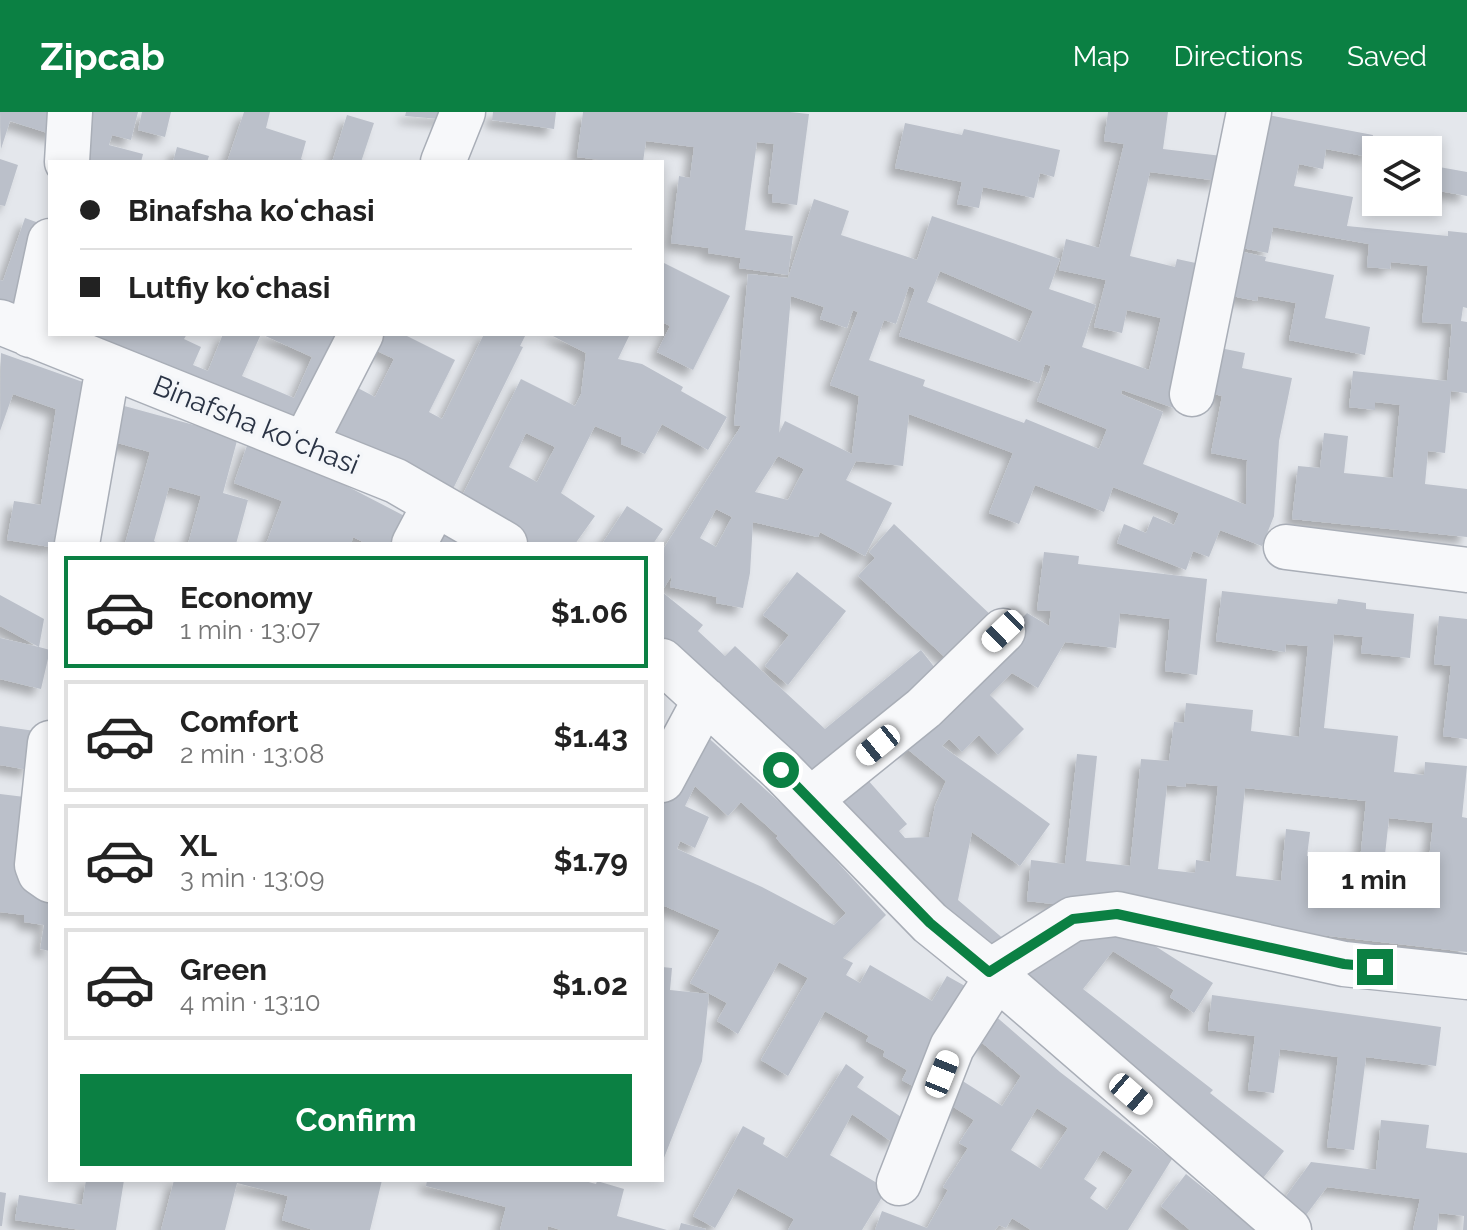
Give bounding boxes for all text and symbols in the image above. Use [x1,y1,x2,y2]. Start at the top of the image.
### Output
text: Zipcab [40,34,165,79]
text: Map [1073,40,1130,73]
text: Directions [1174,40,1303,73]
text: Saved [1347,40,1427,73]
map controls [1362,136,1442,216]
button: layers [1362,136,1442,216]
text: Binafsha koʻchasi [128,193,375,228]
text: Lutfiy koʻchasi [128,270,330,305]
street label: Binafsha koʻchasi [148,369,364,481]
icon: car [84,576,156,648]
text: Economy [180,580,313,615]
text: $1.06 [551,595,628,630]
car [977,606,1029,656]
text: 1 min · 13:07 [180,615,320,645]
icon: car [84,700,156,772]
text: Comfort [180,704,299,739]
text: $1.43 [554,719,628,754]
car [852,721,904,769]
text: 2 min · 13:08 [180,739,324,769]
route start [763,752,799,788]
icon: car [84,824,156,896]
text: XL [180,828,217,863]
text: $1.79 [554,843,628,878]
callout: 1 min [1309,851,1441,907]
text: 3 min · 13:09 [180,863,324,893]
text: 1 min [1341,865,1407,895]
icon: car [84,948,156,1020]
route end [1357,949,1393,985]
text: Green [180,952,267,987]
text: $1.02 [552,967,628,1002]
text: 4 min · 13:10 [180,987,321,1017]
car [922,1047,962,1101]
car [1105,1069,1157,1119]
button: Confirm [80,1074,632,1166]

